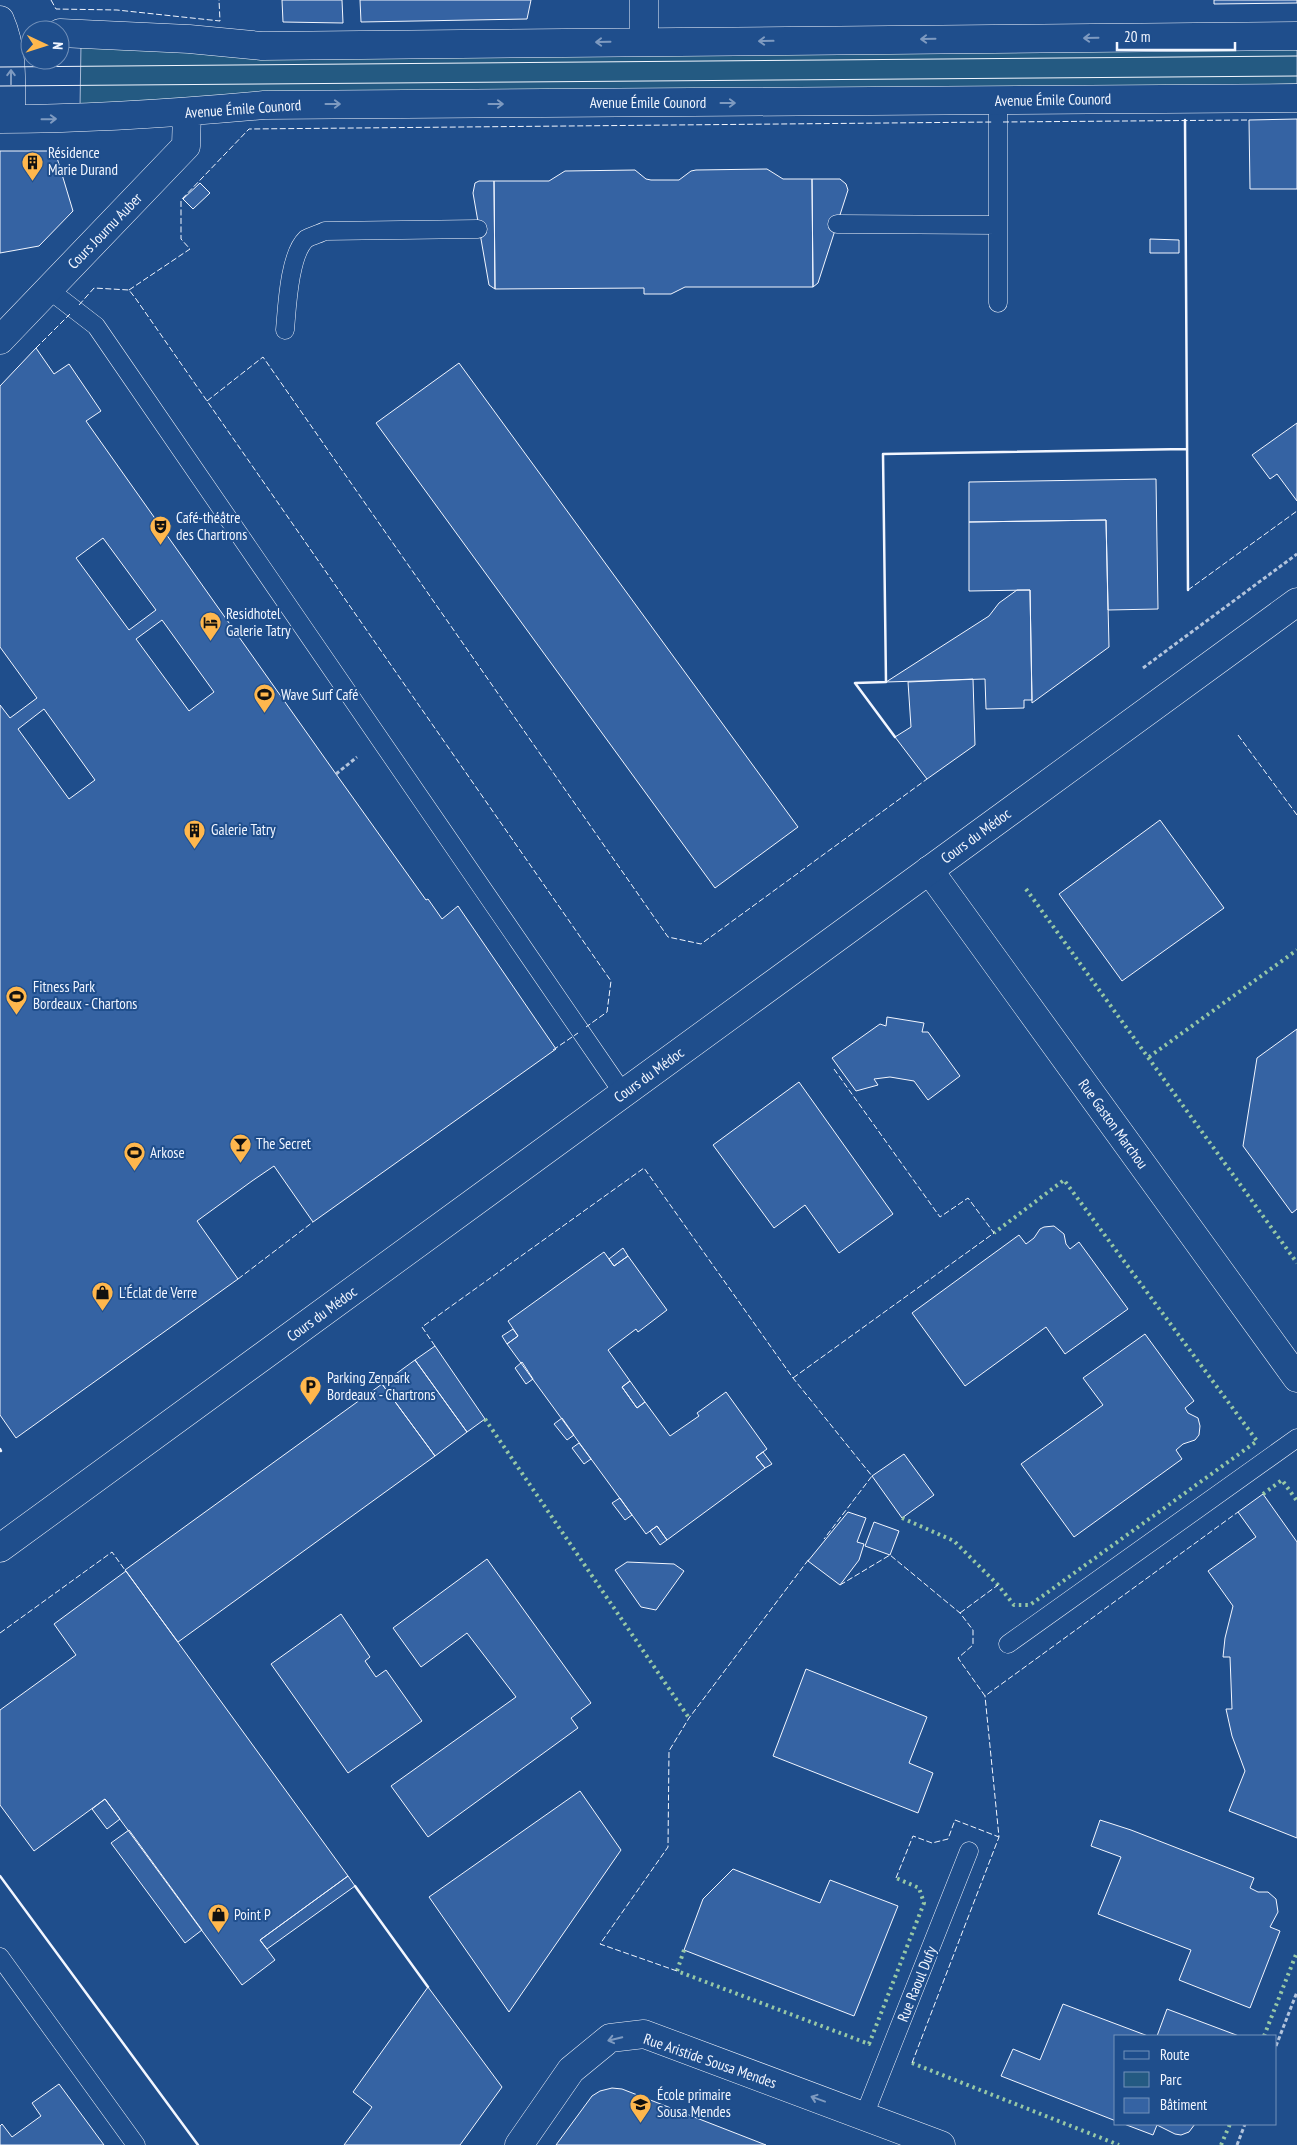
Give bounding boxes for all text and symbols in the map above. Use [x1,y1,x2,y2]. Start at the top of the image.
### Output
north arrow [20,20,70,70]
scale bar [1117,20,1234,52]
text: 20 m [1124,27,1150,46]
one-way arrow [1083,33,1100,43]
one-way arrow [921,34,937,44]
one-way arrow [758,36,774,46]
one-way arrow [596,38,612,47]
text: N [49,42,67,50]
one-way arrow [6,70,16,86]
street label: Avenue Émile Counord [995,89,1111,110]
street label: Avenue Émile Counord [590,93,706,112]
street label: Avenue Émile Counord [184,95,302,122]
one-way arrow [720,98,736,108]
one-way arrow [324,99,341,109]
one-way arrow [487,99,503,109]
one-way arrow [40,114,56,124]
place label: Résidence Marie Durand [48,143,118,179]
building icon: Résidence Marie Durand [20,150,44,181]
street label: Cours Journu Auber [63,188,146,273]
place label: Café-théâtre des Chartrons [176,508,247,544]
theatre icon: Café-théâtre des Chartrons [148,515,172,546]
place label: Residhotel Galerie Tatry [226,604,291,640]
hotel icon: Residhotel Galerie Tatry [198,611,222,642]
sports icon: Wave Surf Café [253,683,277,714]
place label: Wave Surf Café [281,685,358,704]
street label: Cours du Médoc [937,803,1015,867]
building icon: Galerie Tatry [183,818,207,849]
place label: Galerie Tatry [211,820,276,839]
place label: Fitness Park Bordeaux - Chartons [33,977,137,1013]
sports icon: Fitness Park Bordeaux - Chartons [5,984,29,1015]
street label: Cours du Médoc [610,1042,688,1106]
street label: Rue Gaston Marchou [1074,1075,1152,1172]
bar icon: The Secret [228,1132,252,1163]
place label: The Secret [256,1134,311,1153]
sports icon: Arkose [122,1141,146,1172]
place label: Arkose [150,1143,185,1162]
shop icon: L'Éclat de Verre [91,1281,115,1312]
street label: Cours du Médoc [283,1281,361,1345]
place label: L'Éclat de Verre [119,1283,197,1302]
place label: Parking Zenpark Bordeaux - Chartrons [327,1368,436,1404]
parking icon: Parking Zenpark Bordeaux - Chartrons [299,1375,323,1406]
shop icon: Point P [206,1903,230,1934]
place label: Point P [234,1905,271,1924]
street label: Rue Raoul Dufy [893,1943,940,2024]
street label: Rue Aristide Sousa Mendes [641,2029,779,2092]
one-way arrow [607,2035,623,2044]
legend [1114,2035,1277,2125]
text: Route [1160,2045,1190,2064]
text: Parc [1160,2070,1182,2089]
place label: École primaire Sousa Mendes [657,2085,731,2121]
school or university icon: École primaire Sousa Mendes [629,2092,653,2123]
one-way arrow [811,2094,826,2103]
text: Bâtiment [1160,2095,1207,2114]

